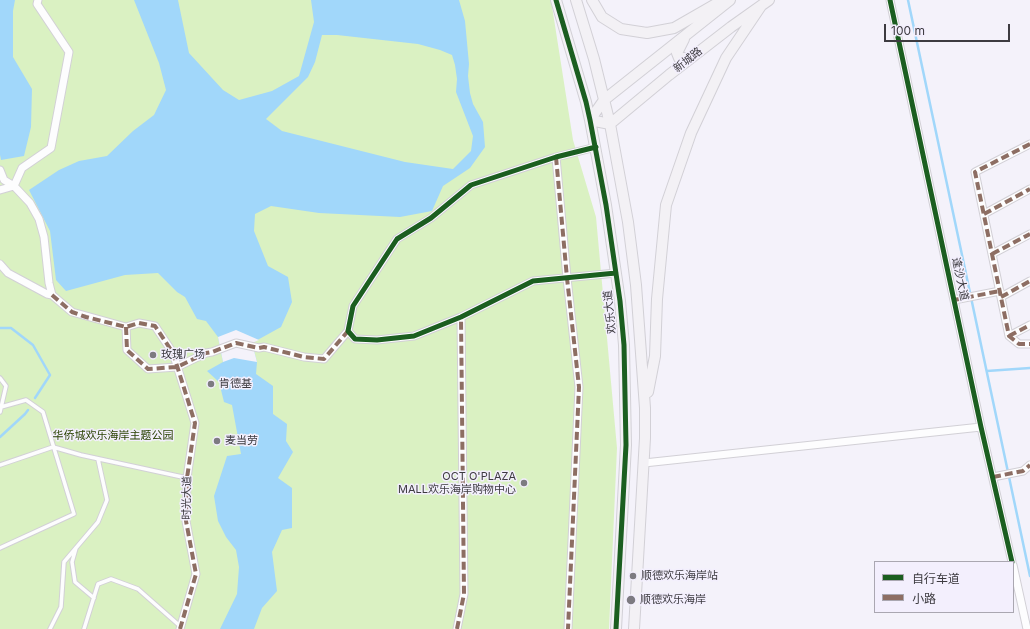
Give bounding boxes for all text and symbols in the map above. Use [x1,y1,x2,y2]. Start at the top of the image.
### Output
scale bar [886,16,1012,42]
text: 100 m [891,23,925,38]
street label: 新城路 [671,45,705,75]
street label: 逢沙大道 [949,256,971,302]
street label: 欢乐大道 [601,289,619,335]
place label: 玫瑰广场 [161,348,205,362]
marker: 玫瑰广场 [148,350,158,360]
place label: 肯德基 [219,377,252,391]
marker: 肯德基 [206,379,216,389]
park label: 华侨城欢乐海岸主题公园 [53,429,173,443]
place label: 麦当劳 [225,434,258,448]
marker: 麦当劳 [212,436,222,446]
place label: OCT O'PLAZA MALL欢乐海岸购物中心 [398,470,516,496]
street label: 时光大道 [180,476,194,520]
marker: OCT O'PLAZA MALL欢乐海岸购物中心 [519,478,529,488]
legend [874,561,1014,613]
place label: 顺德欢乐海岸站 [641,569,718,583]
marker: 顺德欢乐海岸站 [628,571,638,581]
text: 自行车道 [912,571,960,586]
text: 小路 [912,591,936,606]
place label: 顺德欢乐海岸 [640,593,706,607]
marker: 顺德欢乐海岸 [625,594,637,606]

